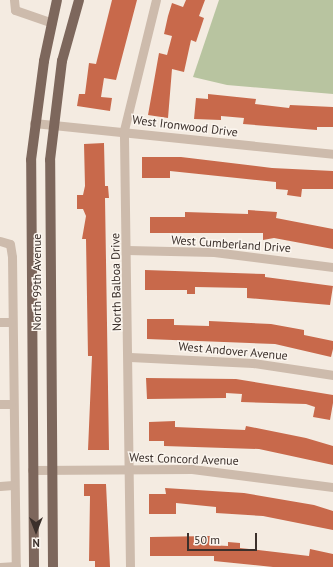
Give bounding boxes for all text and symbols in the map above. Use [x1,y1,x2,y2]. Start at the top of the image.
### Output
street label: West Ironwood Drive [131,112,239,140]
street label: North 99th Avenue [30,233,44,331]
street label: North Balboa Drive [108,233,124,331]
street label: West Cumberland Drive [171,233,291,255]
street label: West Andover Avenue [177,339,289,363]
street label: West Concord Avenue [129,450,239,468]
north arrow [16,511,56,551]
scale bar [189,525,259,551]
text: 50 m [194,532,220,547]
text: N [32,536,40,550]

